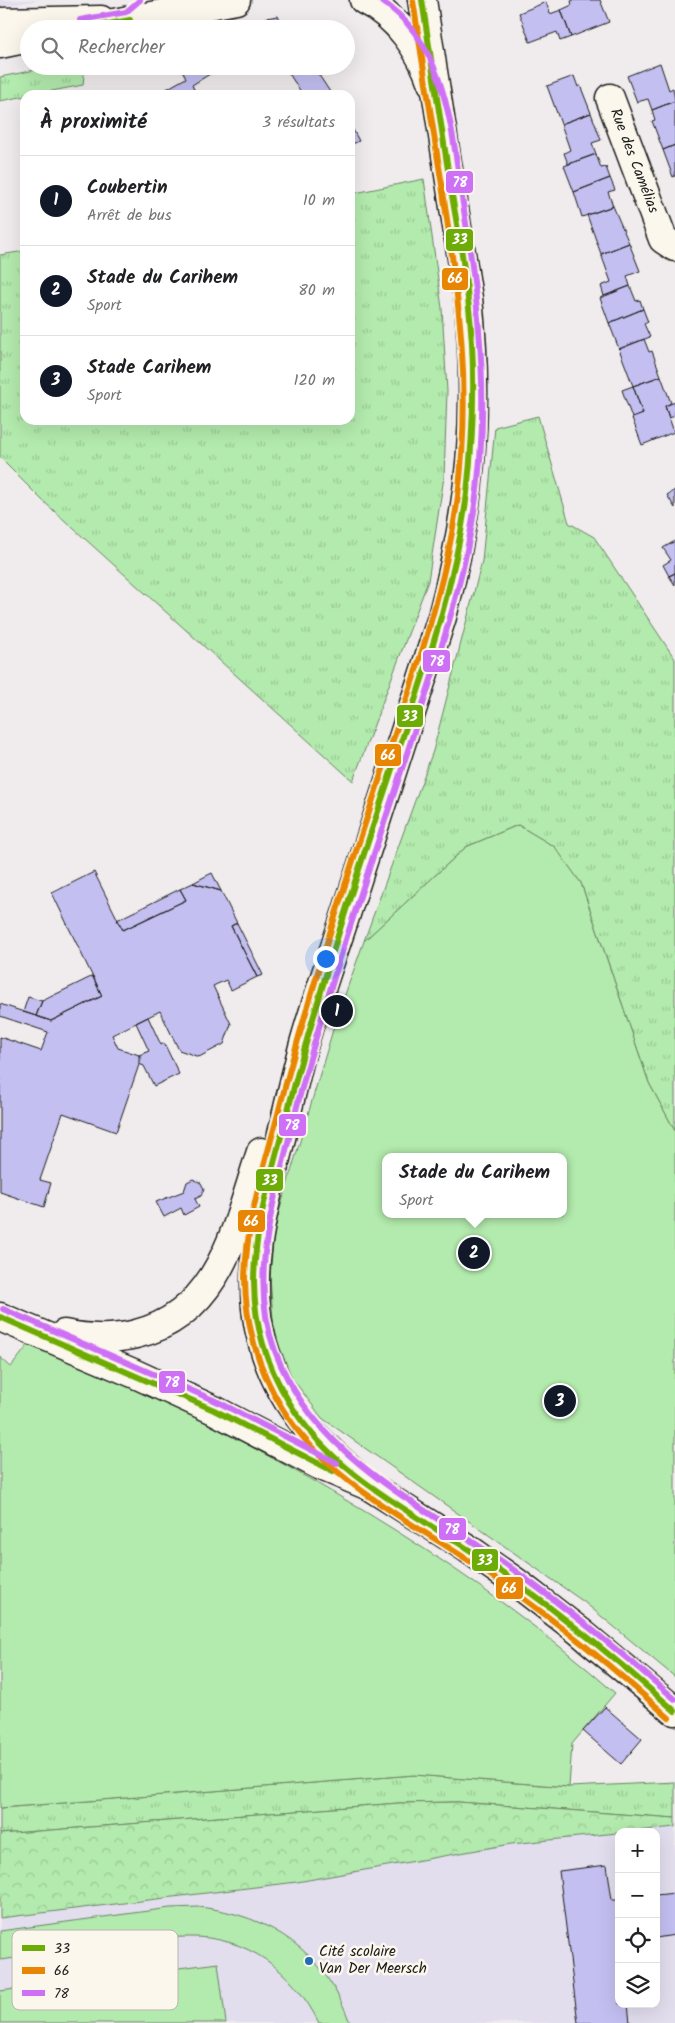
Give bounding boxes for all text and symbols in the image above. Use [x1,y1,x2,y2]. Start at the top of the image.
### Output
search box [20,20,355,75]
text: Rechercher [78,33,165,63]
icon: search [38,34,66,62]
street label: Rue des Camélias [603,105,665,217]
text: À proximité [40,106,147,139]
text: 3 résultats [262,110,335,135]
line badge: 78 [445,170,474,194]
text: 78 [453,172,468,194]
text: Coubertin [87,173,168,203]
text: 1 [54,188,58,213]
text: 10 m [303,188,335,213]
text: Arrêt de bus [87,203,171,228]
line badge: 33 [445,228,474,252]
text: 33 [451,229,468,251]
text: Stade du Carihem [87,263,238,293]
line badge: 66 [441,267,469,291]
text: 66 [447,268,463,290]
text: 2 [51,278,61,303]
text: 80 m [298,278,335,303]
text: Sport [87,293,122,318]
text: Stade Carihem [87,353,211,383]
text: 3 [52,368,60,393]
text: 120 m [294,368,335,393]
text: Sport [87,383,122,408]
line badge: 78 [422,649,451,673]
text: 78 [430,651,445,673]
line badge: 33 [396,704,424,728]
text: 33 [401,706,418,728]
line badge: 66 [374,743,402,767]
text: 66 [380,745,396,767]
your location [313,946,339,972]
pin: 1 [321,992,353,1030]
line badge: 78 [278,1113,307,1137]
text: 78 [285,1115,300,1137]
popup [382,1153,567,1218]
text: Stade du Carihem [399,1158,550,1188]
line badge: 33 [255,1168,284,1192]
text: 33 [261,1170,278,1192]
text: Sport [399,1188,434,1213]
line badge: 66 [237,1209,266,1233]
text: 66 [243,1211,259,1233]
pin: 2 [458,1234,490,1272]
line badge: 78 [158,1370,186,1394]
text: 78 [165,1372,180,1394]
pin: 3 [544,1382,576,1420]
line badge: 78 [438,1517,467,1541]
text: 78 [445,1519,460,1541]
line badge: 33 [471,1548,499,1572]
text: 33 [476,1550,493,1572]
line badge: 66 [495,1576,524,1600]
text: 66 [501,1578,517,1600]
map controls [615,1828,660,2008]
button: + [615,1828,660,1873]
button: − [615,1873,660,1918]
button: locate [615,1918,660,1963]
legend [12,1930,178,2010]
text: 33 [54,1938,70,1960]
place label: Cité scolaire Van Der Meersch [319,1940,427,1981]
marker: Cité scolaire Van Der Meersch [303,1955,315,1967]
text: 66 [54,1960,70,1982]
button: layers [615,1963,660,2008]
text: 78 [54,1983,69,2005]

